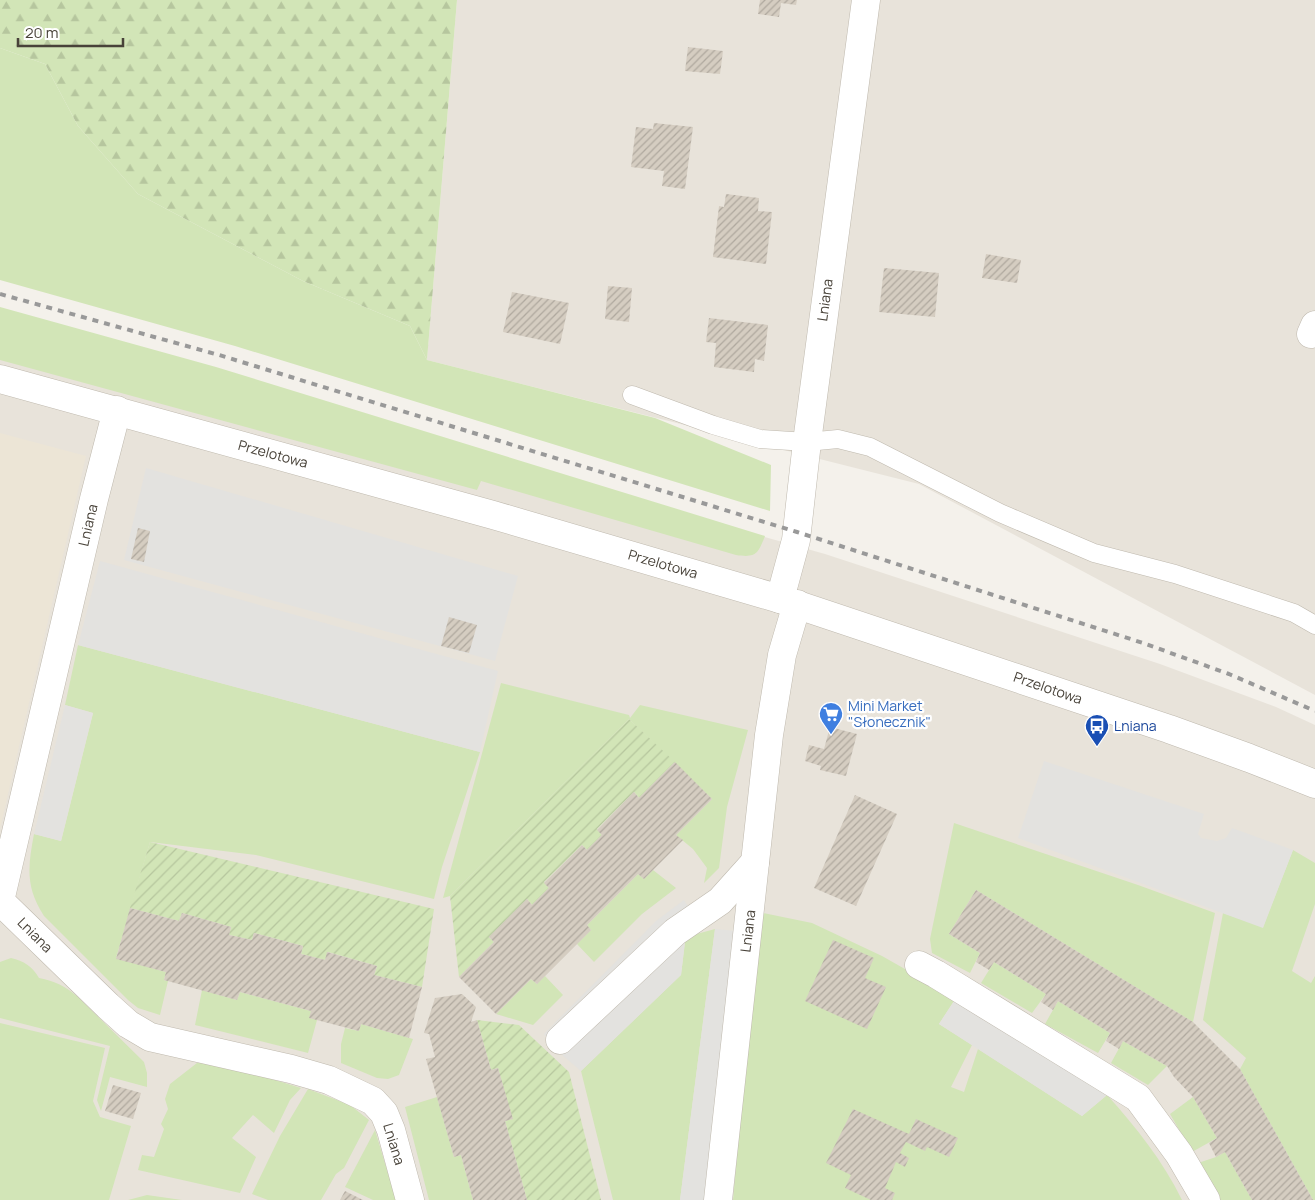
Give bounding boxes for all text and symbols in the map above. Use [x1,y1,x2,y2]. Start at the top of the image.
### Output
scale bar [18,15,122,47]
text: 20 m [25,22,58,43]
street label: Lniana [812,278,837,322]
street label: Przelotowa [236,435,310,472]
street label: Lniana [73,502,102,548]
street label: Przelotowa [626,545,700,583]
street label: Przelotowa [1011,667,1085,708]
place label: Mini Market "Słonecznik" [848,696,931,731]
supermarket icon: Mini Market "Słonecznik" [818,701,844,735]
bus stop icon: Lniana [1084,713,1110,747]
place label: Lniana [1114,716,1157,735]
street label: Lniana [735,909,760,953]
street label: Lniana [14,913,57,956]
street label: Lniana [379,1121,410,1167]

